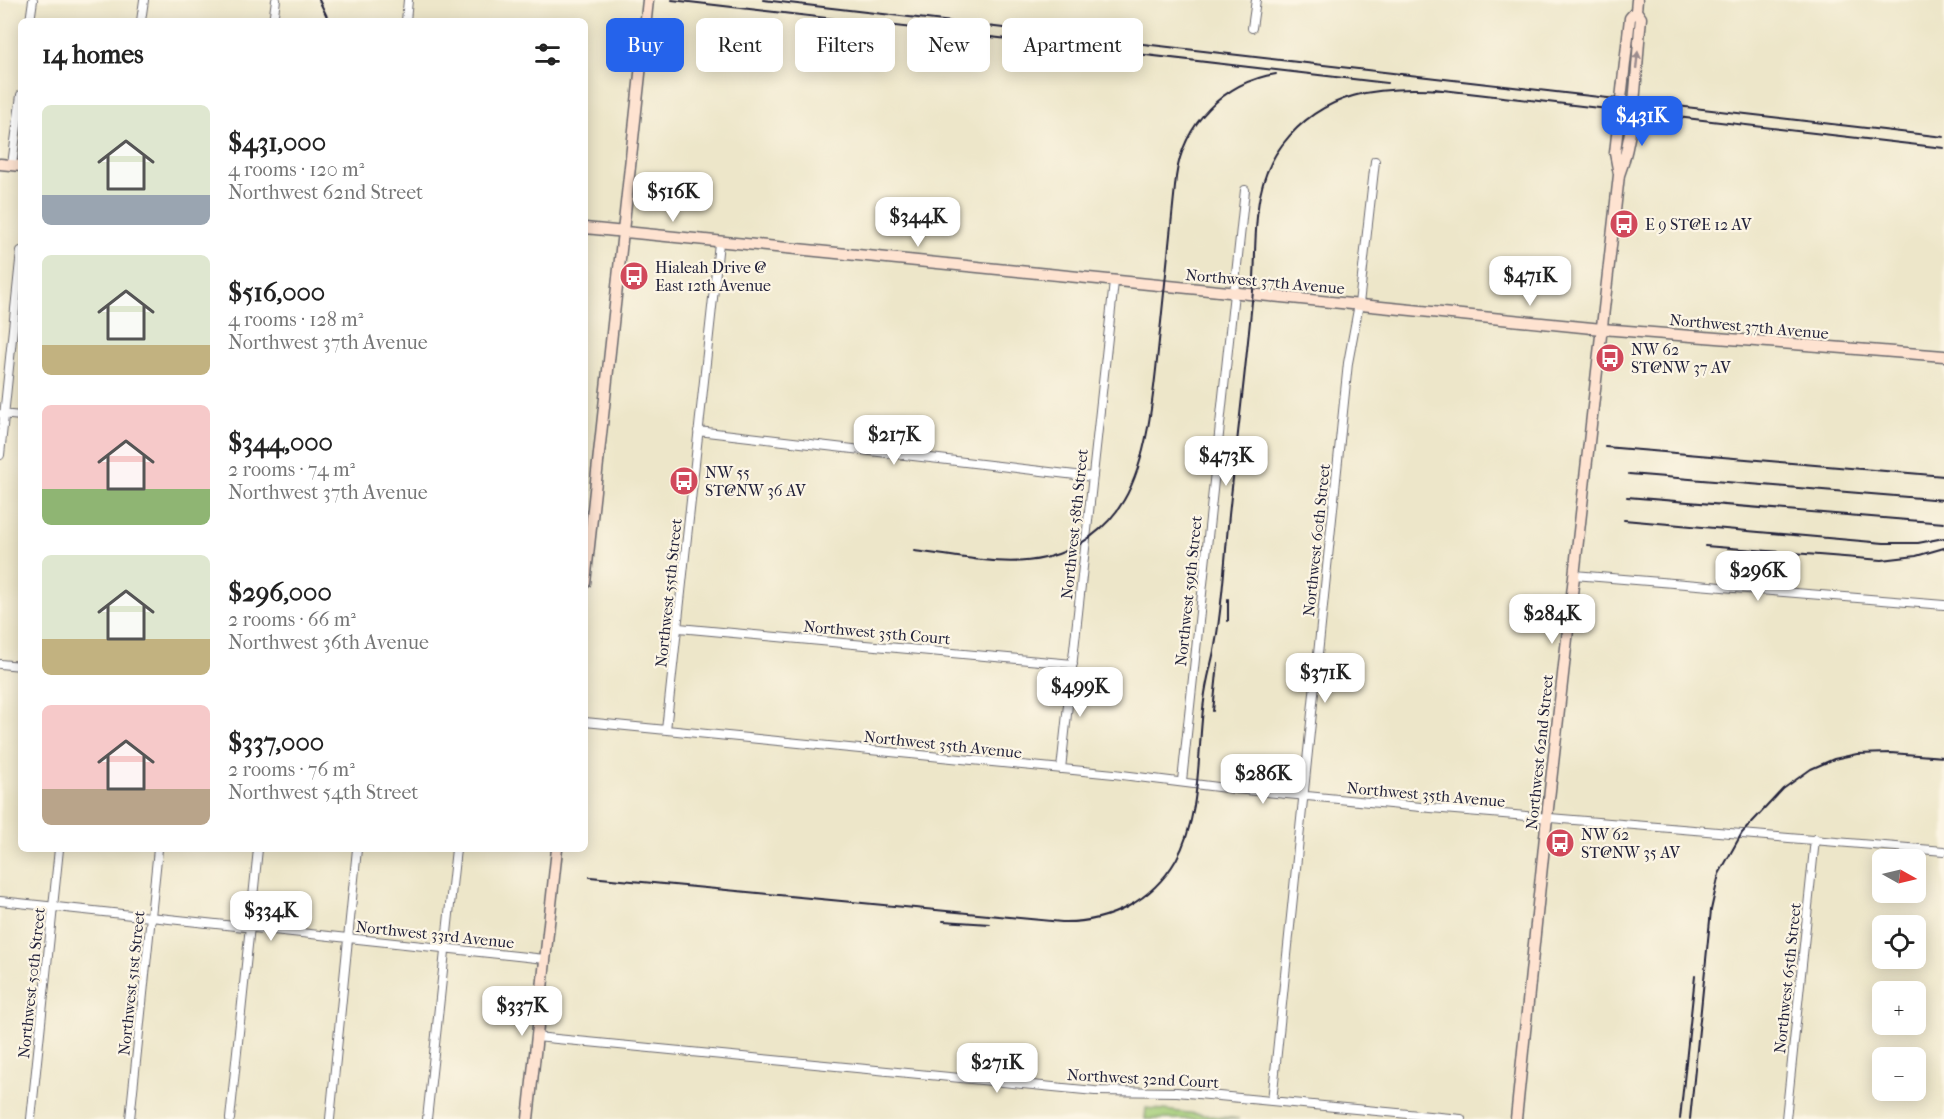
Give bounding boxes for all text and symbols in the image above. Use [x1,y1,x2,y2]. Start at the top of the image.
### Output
chip: Buy [606,18,684,72]
chip: Rent [696,18,783,72]
chip: Filters [795,18,895,72]
chip: New [907,18,990,72]
chip: Apartment [1002,18,1143,72]
icon: filters [531,38,564,71]
text: 14 homes [42,39,144,70]
one-way arrow [1632,51,1642,70]
pin: $431K [1600,96,1684,147]
text: $431K [1616,104,1668,127]
text: $431,000 [228,127,326,158]
icon: home [90,129,162,201]
text: 4 rooms · 120 m² [228,158,364,181]
pin: $516K [631,172,715,223]
text: $516K [647,180,699,203]
text: Northwest 62nd Street [228,181,423,204]
pin: $344K [876,197,960,248]
text: $344K [889,205,947,228]
bus stop icon: E 9 ST@E 12 AV [1608,208,1640,240]
place label: E 9 ST@E 12 AV [1645,215,1752,234]
pin: $471K [1488,256,1572,307]
place label: Hialeah Drive @ East 12th Avenue [655,258,771,295]
bus stop icon: Hialeah Drive @ East 12th Avenue [618,260,650,292]
text: $471K [1503,264,1557,287]
street label: Northwest 37th Avenue [1185,265,1345,298]
text: $516,000 [228,277,325,308]
icon: home [90,279,162,351]
text: 4 rooms · 128 m² [228,308,363,331]
street label: Northwest 37th Avenue [1669,310,1829,343]
text: Northwest 37th Avenue [228,331,428,354]
place label: NW 62 ST@NW 37 AV [1631,340,1731,377]
bus stop icon: NW 62 ST@NW 37 AV [1594,342,1626,374]
pin: $217K [852,415,936,466]
text: $217K [868,423,920,446]
text: $344,000 [228,427,333,458]
icon: home [90,429,162,501]
pin: $473K [1184,436,1268,487]
text: $473K [1199,444,1253,467]
street label: Northwest 58th Street [1057,448,1092,600]
text: 2 rooms · 74 m² [228,458,355,481]
street label: Northwest 60th Street [1299,462,1334,617]
place label: NW 55 ST@NW 36 AV [705,463,806,500]
bus stop icon: NW 55 ST@NW 36 AV [668,465,700,497]
text: Northwest 37th Avenue [228,481,428,504]
street label: Northwest 59th Street [1171,515,1206,667]
street label: Northwest 55th Street [651,517,686,669]
pin: $296K [1716,551,1800,602]
text: $296K [1729,559,1787,582]
text: $296,000 [228,577,332,608]
icon: home [90,579,162,651]
pin: $284K [1510,594,1594,645]
text: $284K [1523,602,1581,625]
text: 2 rooms · 66 m² [228,608,356,631]
street label: Northwest 35th Court [803,617,952,648]
text: Northwest 36th Avenue [228,631,429,654]
pin: $371K [1283,653,1367,704]
text: $371K [1300,661,1350,684]
pin: $499K [1038,667,1122,718]
street label: Northwest 62nd Street [1522,673,1557,831]
text: $499K [1051,675,1109,698]
text: $337,000 [228,727,324,758]
street label: Northwest 35th Avenue [863,727,1023,762]
icon: home [90,729,162,801]
pin: $286K [1221,754,1305,805]
text: 2 rooms · 76 m² [228,758,355,781]
text: $286K [1235,762,1291,785]
street label: Northwest 35th Avenue [1346,778,1506,811]
text: Northwest 54th Street [228,781,418,804]
place label: NW 62 ST@NW 35 AV [1581,825,1680,862]
bus stop icon: NW 62 ST@NW 35 AV [1544,827,1576,859]
north arrow [1872,849,1926,903]
map controls [1872,849,1926,1101]
pin: $334K [229,891,313,942]
text: $334K [244,899,298,922]
street label: Northwest 65th Street [1770,901,1805,1054]
street label: Northwest 50th Street [14,906,49,1059]
street label: Northwest 51st Street [114,909,149,1056]
button: locate [1872,915,1926,969]
street label: Northwest 33rd Avenue [355,917,515,952]
button: + [1872,981,1926,1035]
pin: $337K [480,986,564,1037]
text: $337K [496,994,548,1017]
pin: $271K [955,1043,1039,1094]
button: − [1872,1047,1926,1101]
text: $271K [971,1051,1023,1074]
street label: Northwest 32nd Court [1066,1065,1220,1092]

